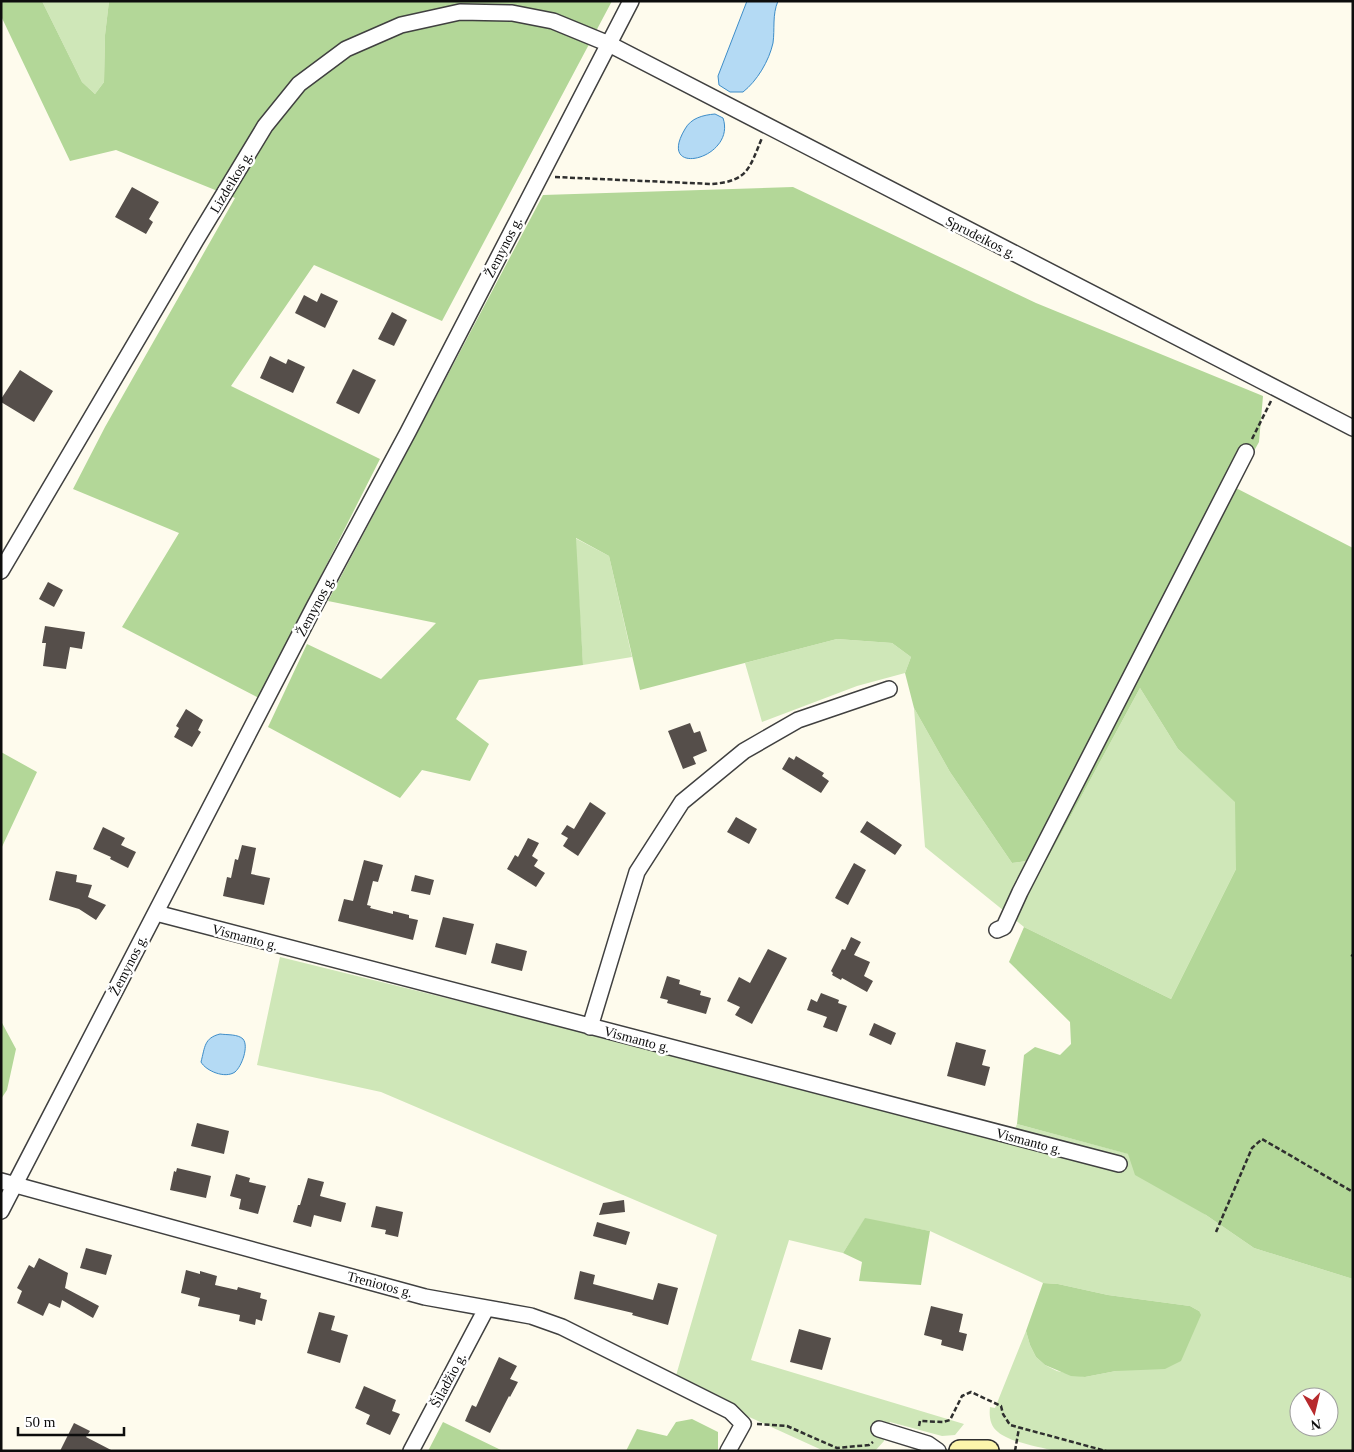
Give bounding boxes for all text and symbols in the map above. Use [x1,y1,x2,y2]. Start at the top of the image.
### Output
street label: Lizdeikos g. [207,149,256,216]
street label: Sprudeikos g. [943,213,1018,262]
street label: Žemynos g. [481,214,525,280]
street label: Žemynos g. [292,573,338,639]
street label: Vismanto g. [210,921,279,953]
street label: Žemynos g. [106,932,150,998]
street label: Vismanto g. [602,1023,671,1055]
street label: Vismanto g. [994,1125,1063,1157]
street label: Treniotos g. [345,1269,414,1300]
street label: Šiladžio g. [427,1350,469,1410]
north arrow [1289,1387,1339,1437]
scale bar [18,1404,124,1436]
text: 50 m [25,1414,56,1430]
text: N [1310,1416,1322,1433]

